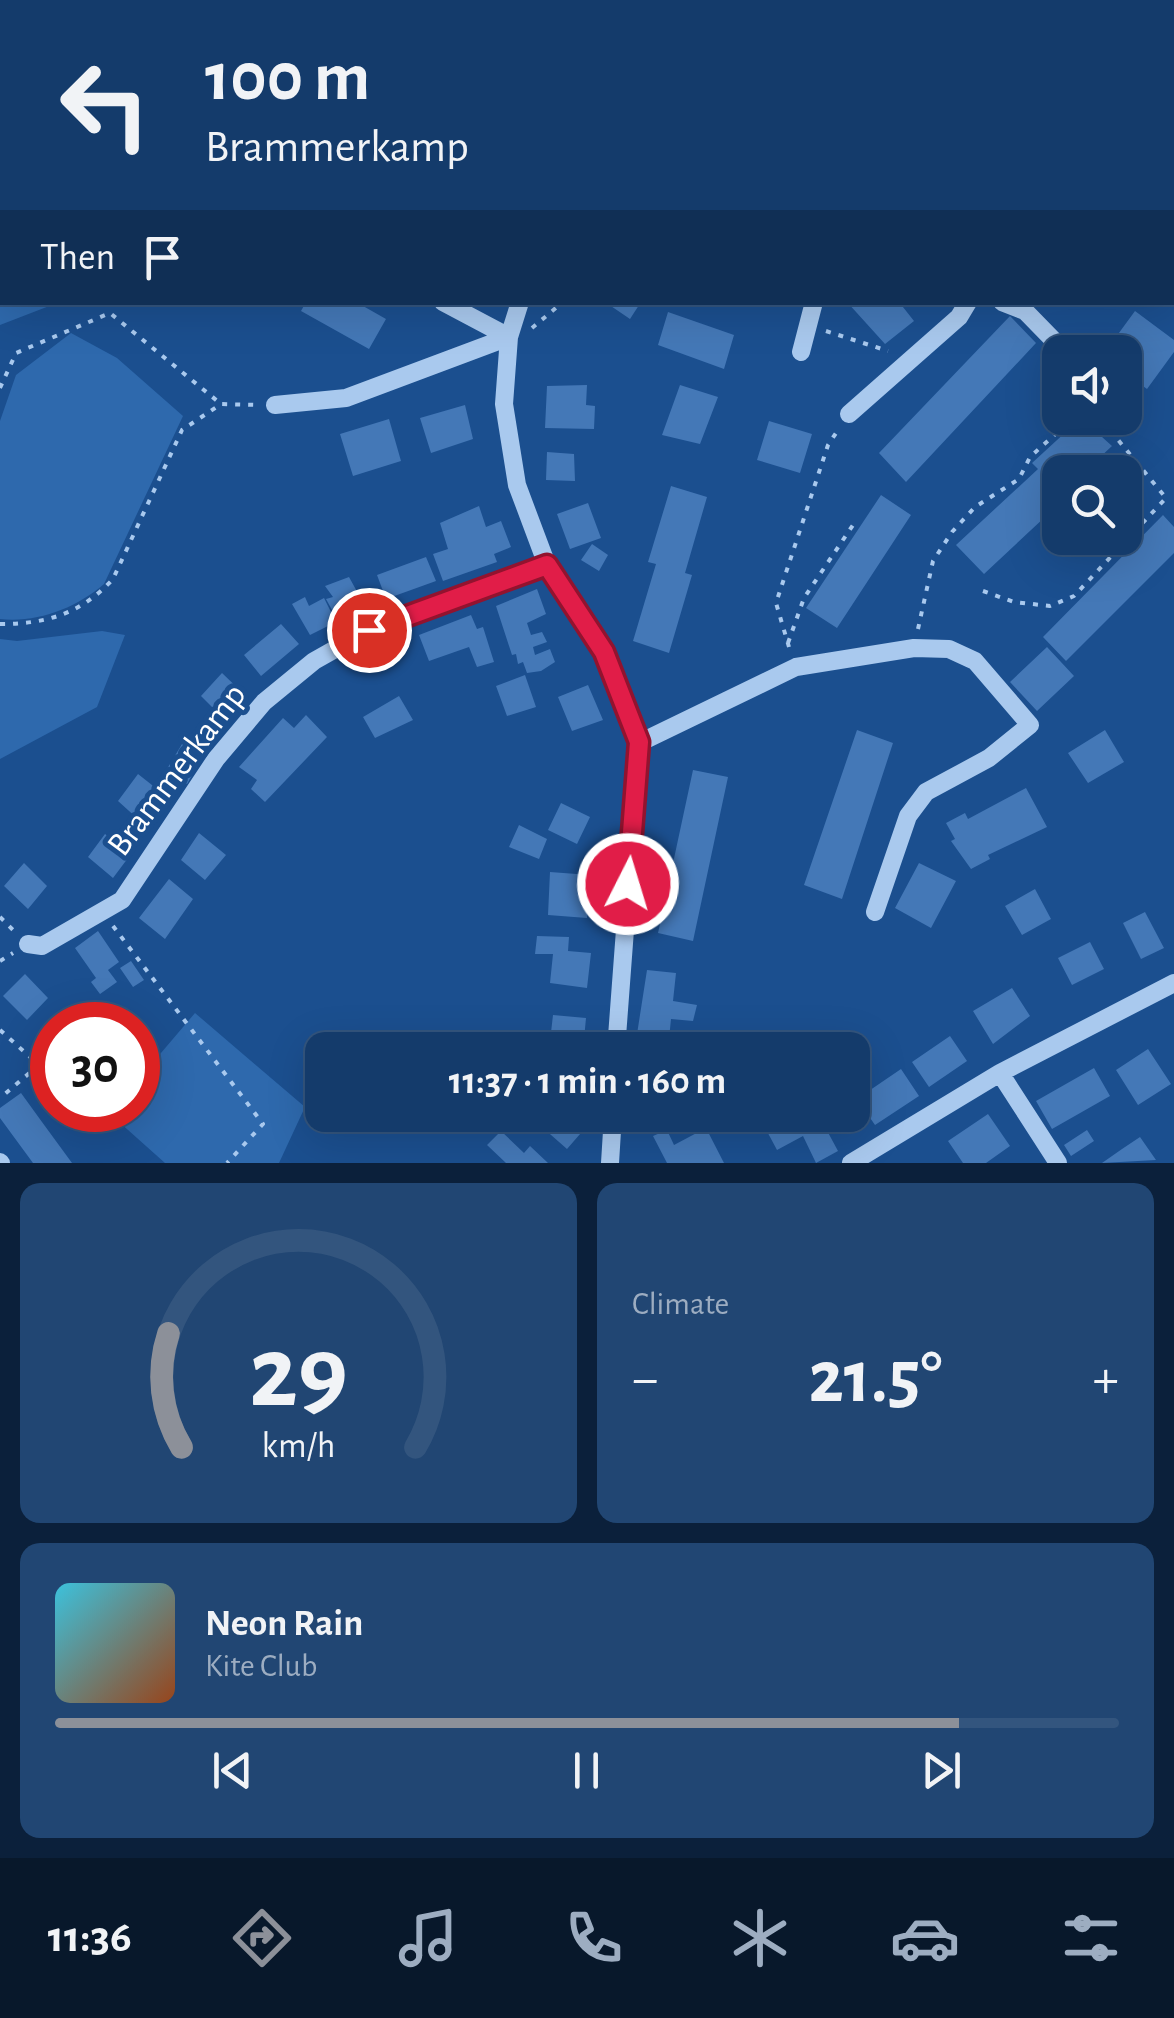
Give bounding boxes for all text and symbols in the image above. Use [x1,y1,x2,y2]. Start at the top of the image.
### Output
icon: left [40,40,170,170]
text: 100 m [205,43,370,113]
text: Brammerkamp [205,125,469,170]
icon: arrive [135,230,190,285]
text: Then [40,239,115,277]
map controls [1042,335,1142,555]
button: sound [1042,335,1142,435]
button: search [1042,455,1142,555]
pin [327,588,412,673]
icon: arrive [342,603,397,658]
street label: Brammerkamp [101,678,253,862]
position arrow [576,832,680,936]
speed limit sign: 30 [30,1002,160,1132]
text: 11:37 · 1 min · 160 m [449,1063,726,1101]
text: Climate [632,1288,729,1320]
text: 29 [249,1322,348,1426]
text: 21.5° [809,1341,942,1416]
text: − [632,1352,658,1407]
text: + [1093,1352,1119,1407]
text: km/h [262,1428,335,1464]
text: Neon Rain [205,1605,363,1643]
text: Kite Club [205,1650,317,1682]
icon: previous [205,1743,260,1798]
icon: pause [559,1743,614,1798]
icon: next [914,1743,969,1798]
icon: directions [227,1903,297,1973]
icon: music [393,1903,463,1973]
icon: phone [559,1903,629,1973]
icon: climate [725,1903,795,1973]
icon: car [890,1903,960,1973]
icon: filters [1056,1903,1126,1973]
text: 11:36 [48,1915,132,1960]

